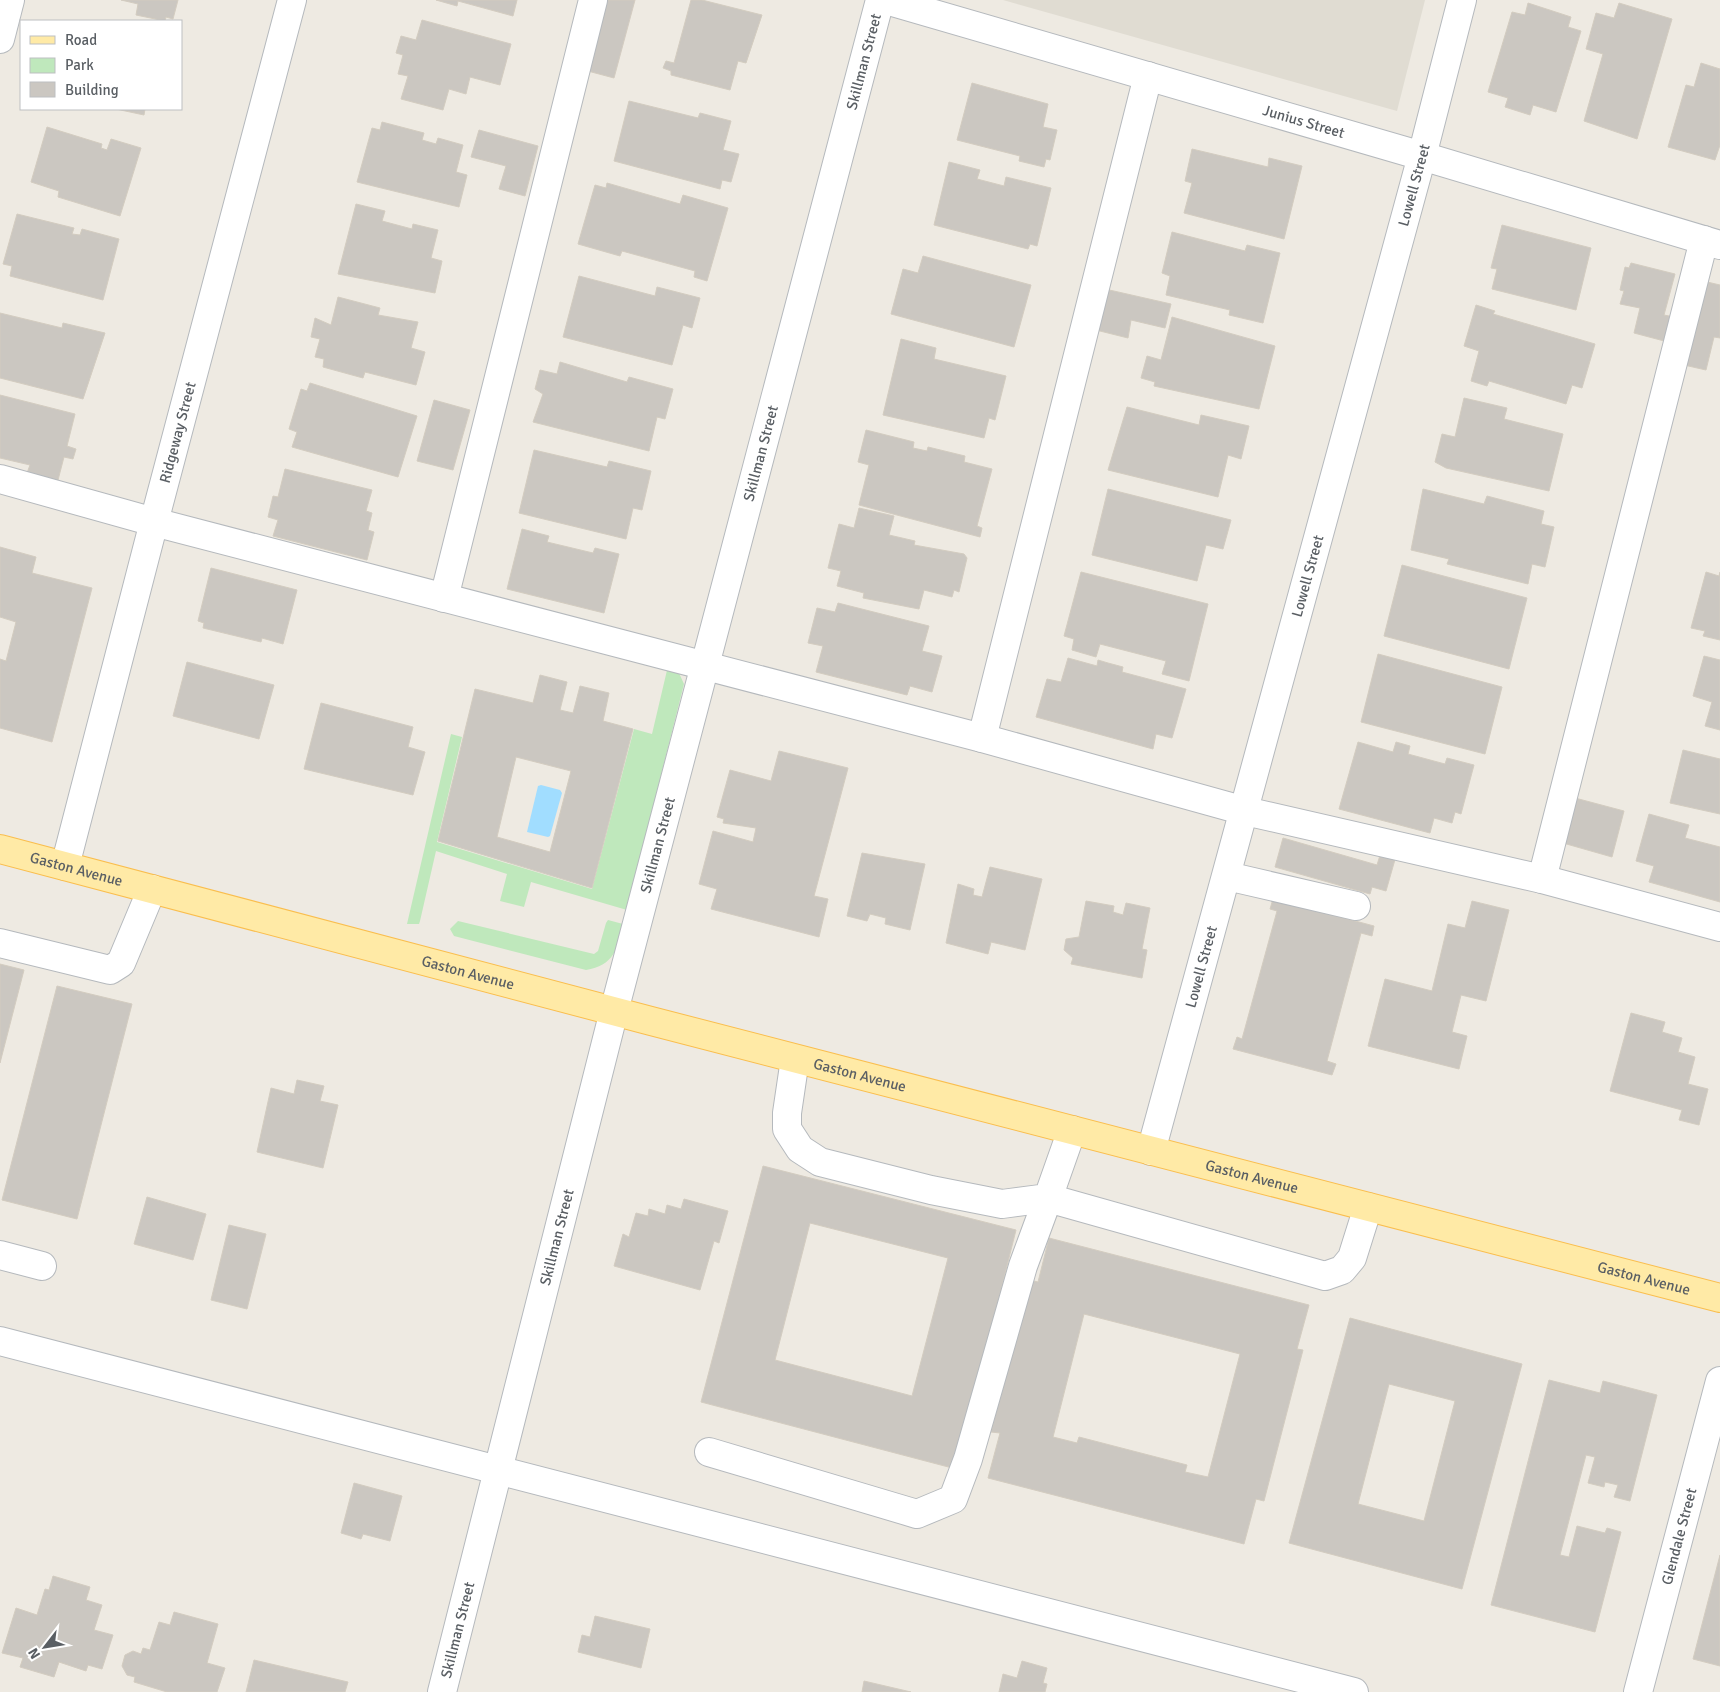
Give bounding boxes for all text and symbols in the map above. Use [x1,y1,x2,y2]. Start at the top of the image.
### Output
street label: Skillman Street [843,12,885,112]
legend [20,20,182,110]
text: Road [65,31,97,49]
text: Park [65,56,94,74]
text: Building [65,81,119,99]
street label: Junius Street [1261,101,1347,142]
street label: Lowell Street [1394,142,1434,228]
street label: Ridgeway Street [156,380,200,485]
street label: Skillman Street [739,403,782,503]
street label: Lowell Street [1288,533,1327,619]
street label: Skillman Street [636,795,679,895]
street label: Gaston Avenue [28,848,125,890]
street label: Lowell Street [1181,924,1221,1010]
street label: Gaston Avenue [420,952,516,993]
street label: Gaston Avenue [811,1054,908,1096]
street label: Gaston Avenue [1203,1156,1300,1197]
street label: Skillman Street [536,1187,578,1287]
street label: Gaston Avenue [1596,1258,1692,1299]
street label: Glendale Street [1658,1486,1700,1587]
street label: Skillman Street [437,1580,478,1680]
north arrow [20,1622,70,1672]
text: N [24,1645,44,1662]

